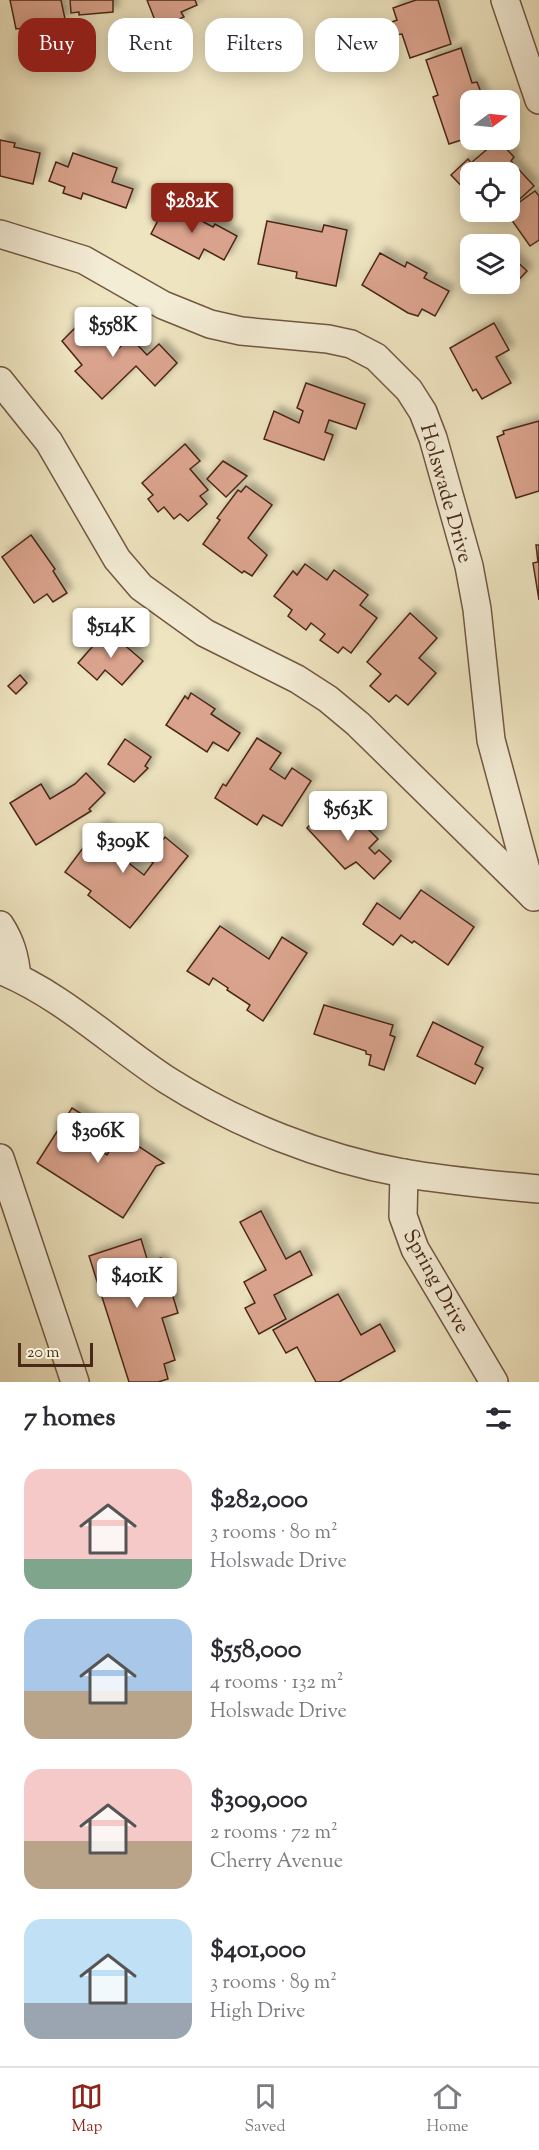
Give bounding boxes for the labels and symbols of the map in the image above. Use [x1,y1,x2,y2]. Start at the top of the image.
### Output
north arrow [460,90,520,150]
pin: $282K [150,183,234,234]
pin: $558K [71,307,155,358]
street label: Holswade Drive [411,420,479,567]
pin: $514K [69,608,153,659]
pin: $563K [306,791,390,842]
pin: $309K [81,823,165,874]
pin: $306K [56,1113,140,1164]
street label: Spring Drive [394,1224,476,1340]
pin: $401K [95,1258,179,1309]
scale bar [18,1340,93,1368]

